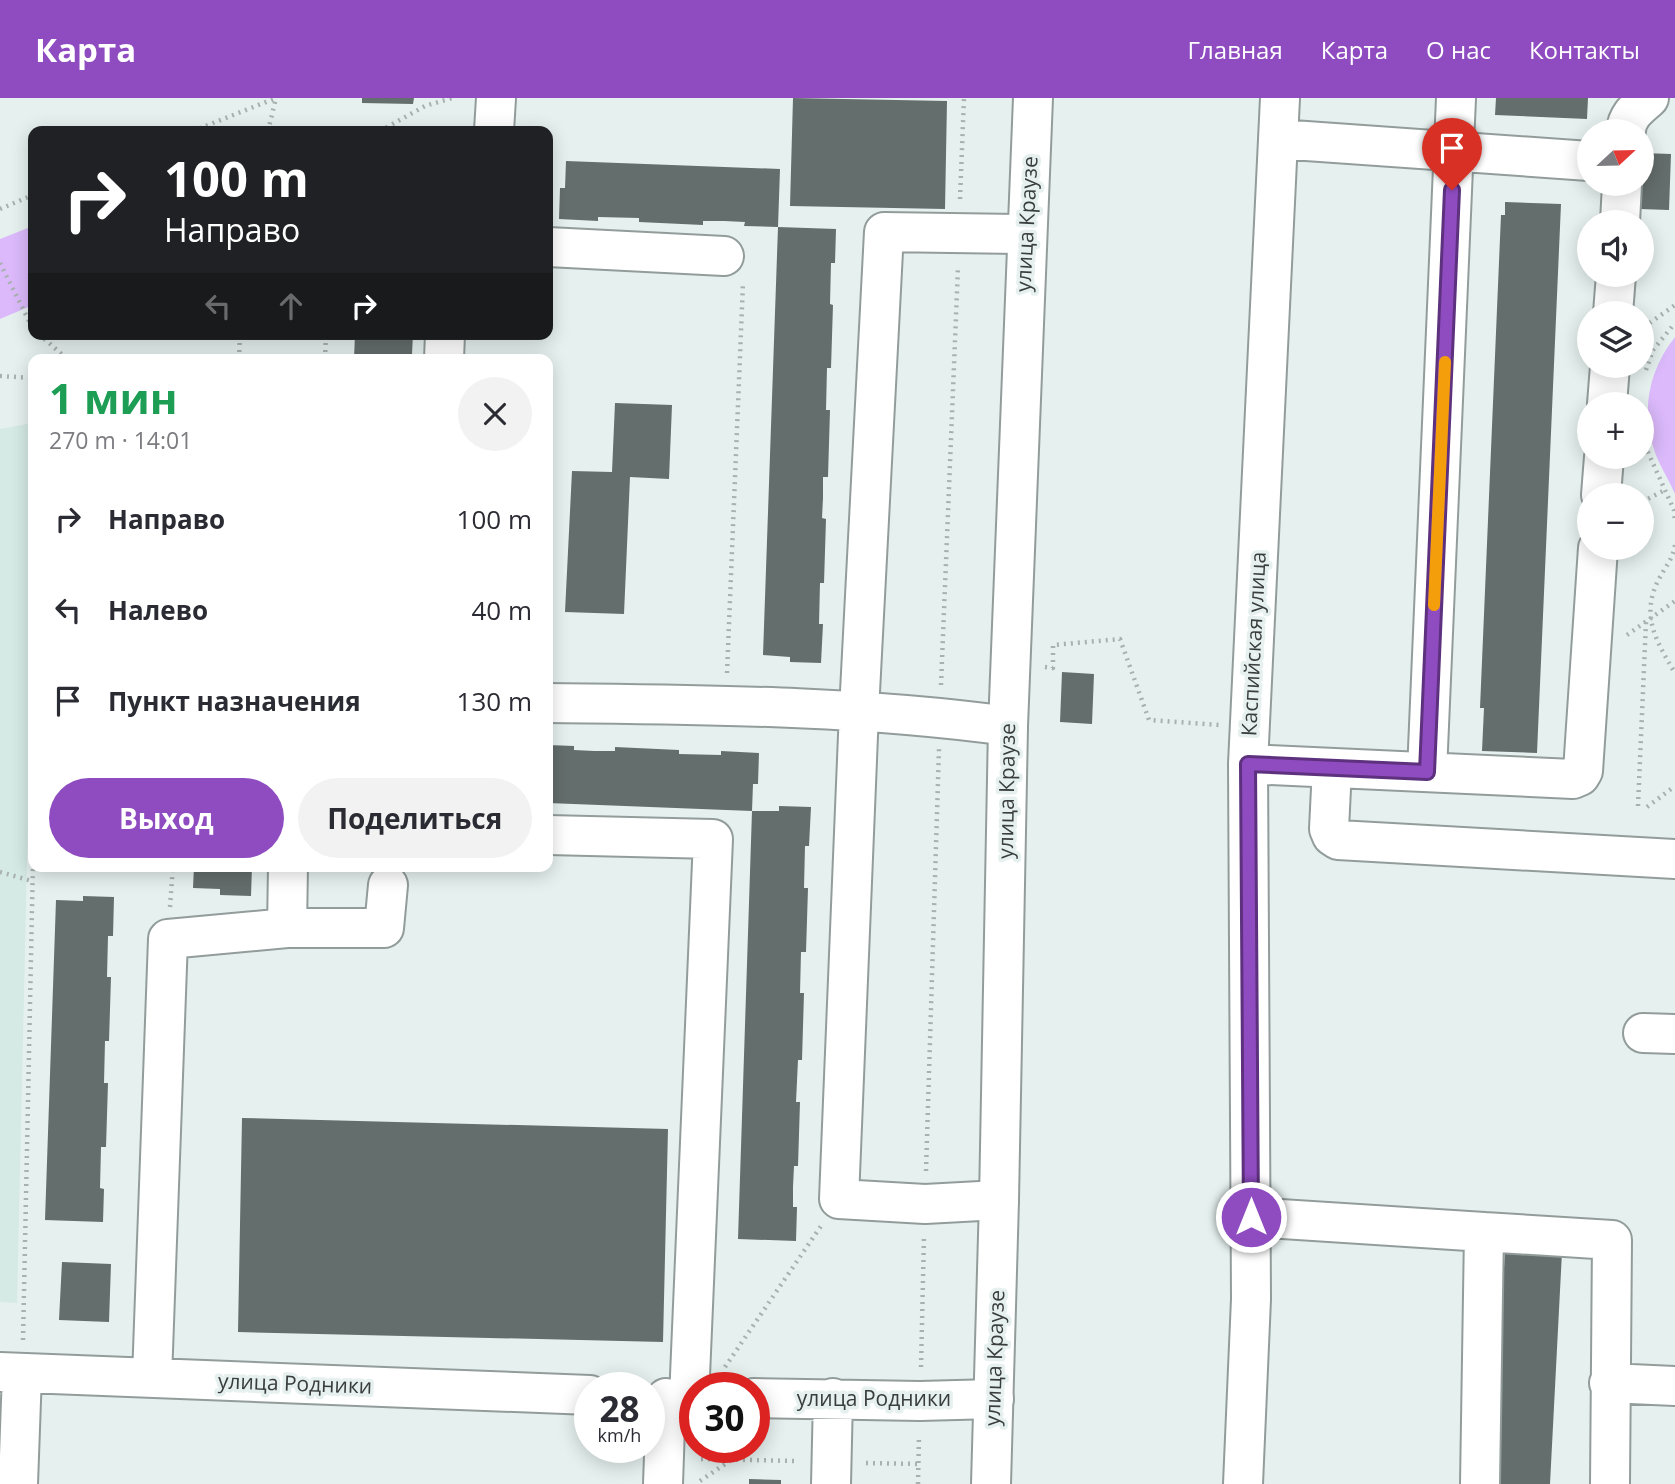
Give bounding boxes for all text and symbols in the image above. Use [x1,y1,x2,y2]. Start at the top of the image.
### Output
text: Карта [35,27,136,72]
text: Главная [1188,33,1283,66]
text: Карта [1321,33,1388,66]
text: О нас [1426,33,1491,66]
text: Контакты [1529,33,1640,66]
pin [1422,118,1482,190]
north arrow [1577,119,1654,196]
map controls [1577,119,1654,560]
icon: arrive [1433,129,1471,167]
text: 100 m [164,145,309,211]
icon: right [49,154,140,245]
street label: улица Краузе [1008,155,1044,293]
text: Направо [164,208,300,251]
button: sound [1577,210,1654,287]
icon: left [199,287,237,325]
icon: ahead [272,287,310,325]
icon: right [345,287,383,325]
button: layers [1577,301,1654,378]
text: 1 мин [49,369,177,426]
button: close [458,377,532,451]
button: + [1577,392,1654,469]
text: 270 m · 14:01 [49,424,192,456]
button: − [1577,483,1654,560]
icon: right [49,500,87,538]
text: Направо [108,501,225,537]
text: 100 m [457,501,532,537]
street label: Каспийская улица [1234,551,1272,737]
icon: left [49,591,87,629]
text: Налево [108,592,208,628]
text: 40 m [471,592,532,628]
icon: arrive [49,682,87,720]
text: Пункт назначения [108,683,361,719]
text: 130 m [457,683,532,719]
street label: улица Краузе [991,723,1021,859]
button: Выход [49,778,284,858]
button: Поделиться [298,778,532,858]
position arrow [1214,1180,1288,1254]
street label: улица Краузе [978,1290,1010,1426]
street label: улица Родники [217,1366,373,1400]
speed limit sign: 30 [679,1372,770,1463]
street label: улица Родники [797,1384,951,1412]
text: 28 [599,1385,640,1432]
text: km/h [598,1423,641,1447]

